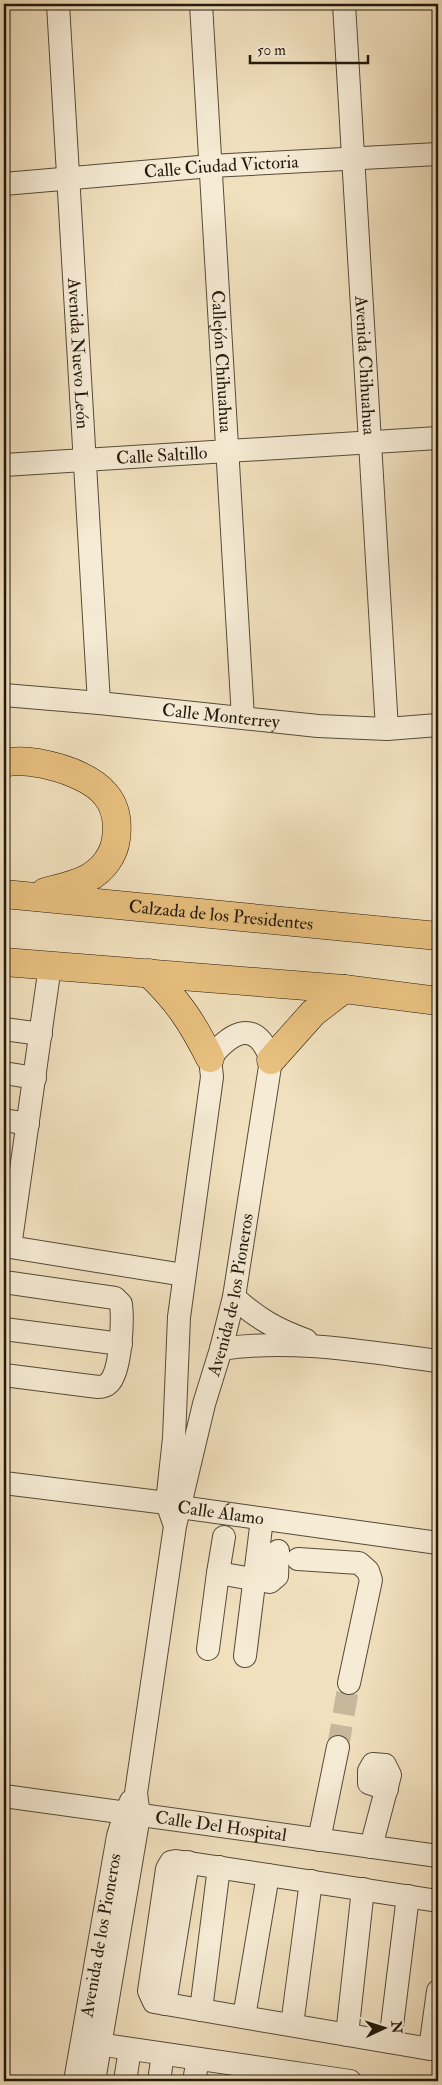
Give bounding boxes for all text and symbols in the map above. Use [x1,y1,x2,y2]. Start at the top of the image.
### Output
scale bar [250,32,367,64]
text: 50 m [257,41,286,60]
street label: Calle Ciudad Victoria [143,150,300,184]
street label: Avenida Nuevo León [62,276,94,430]
street label: Callejón Chihuahua [206,290,237,434]
street label: Avenida Chihuahua [349,294,381,436]
street label: Calle Saltillo [115,441,208,470]
street label: Calle Monterrey [161,699,282,734]
street label: Calzada de los Presidentes [128,895,314,936]
street label: Avenida de los Pioneros [202,1212,259,1380]
street label: Calle Álamo [176,1496,266,1531]
street label: Calle Del Hospital [154,1806,289,1847]
street label: Avenida de los Pioneros [75,1852,127,2020]
north arrow [360,2002,410,2052]
text: N [387,2019,405,2034]

